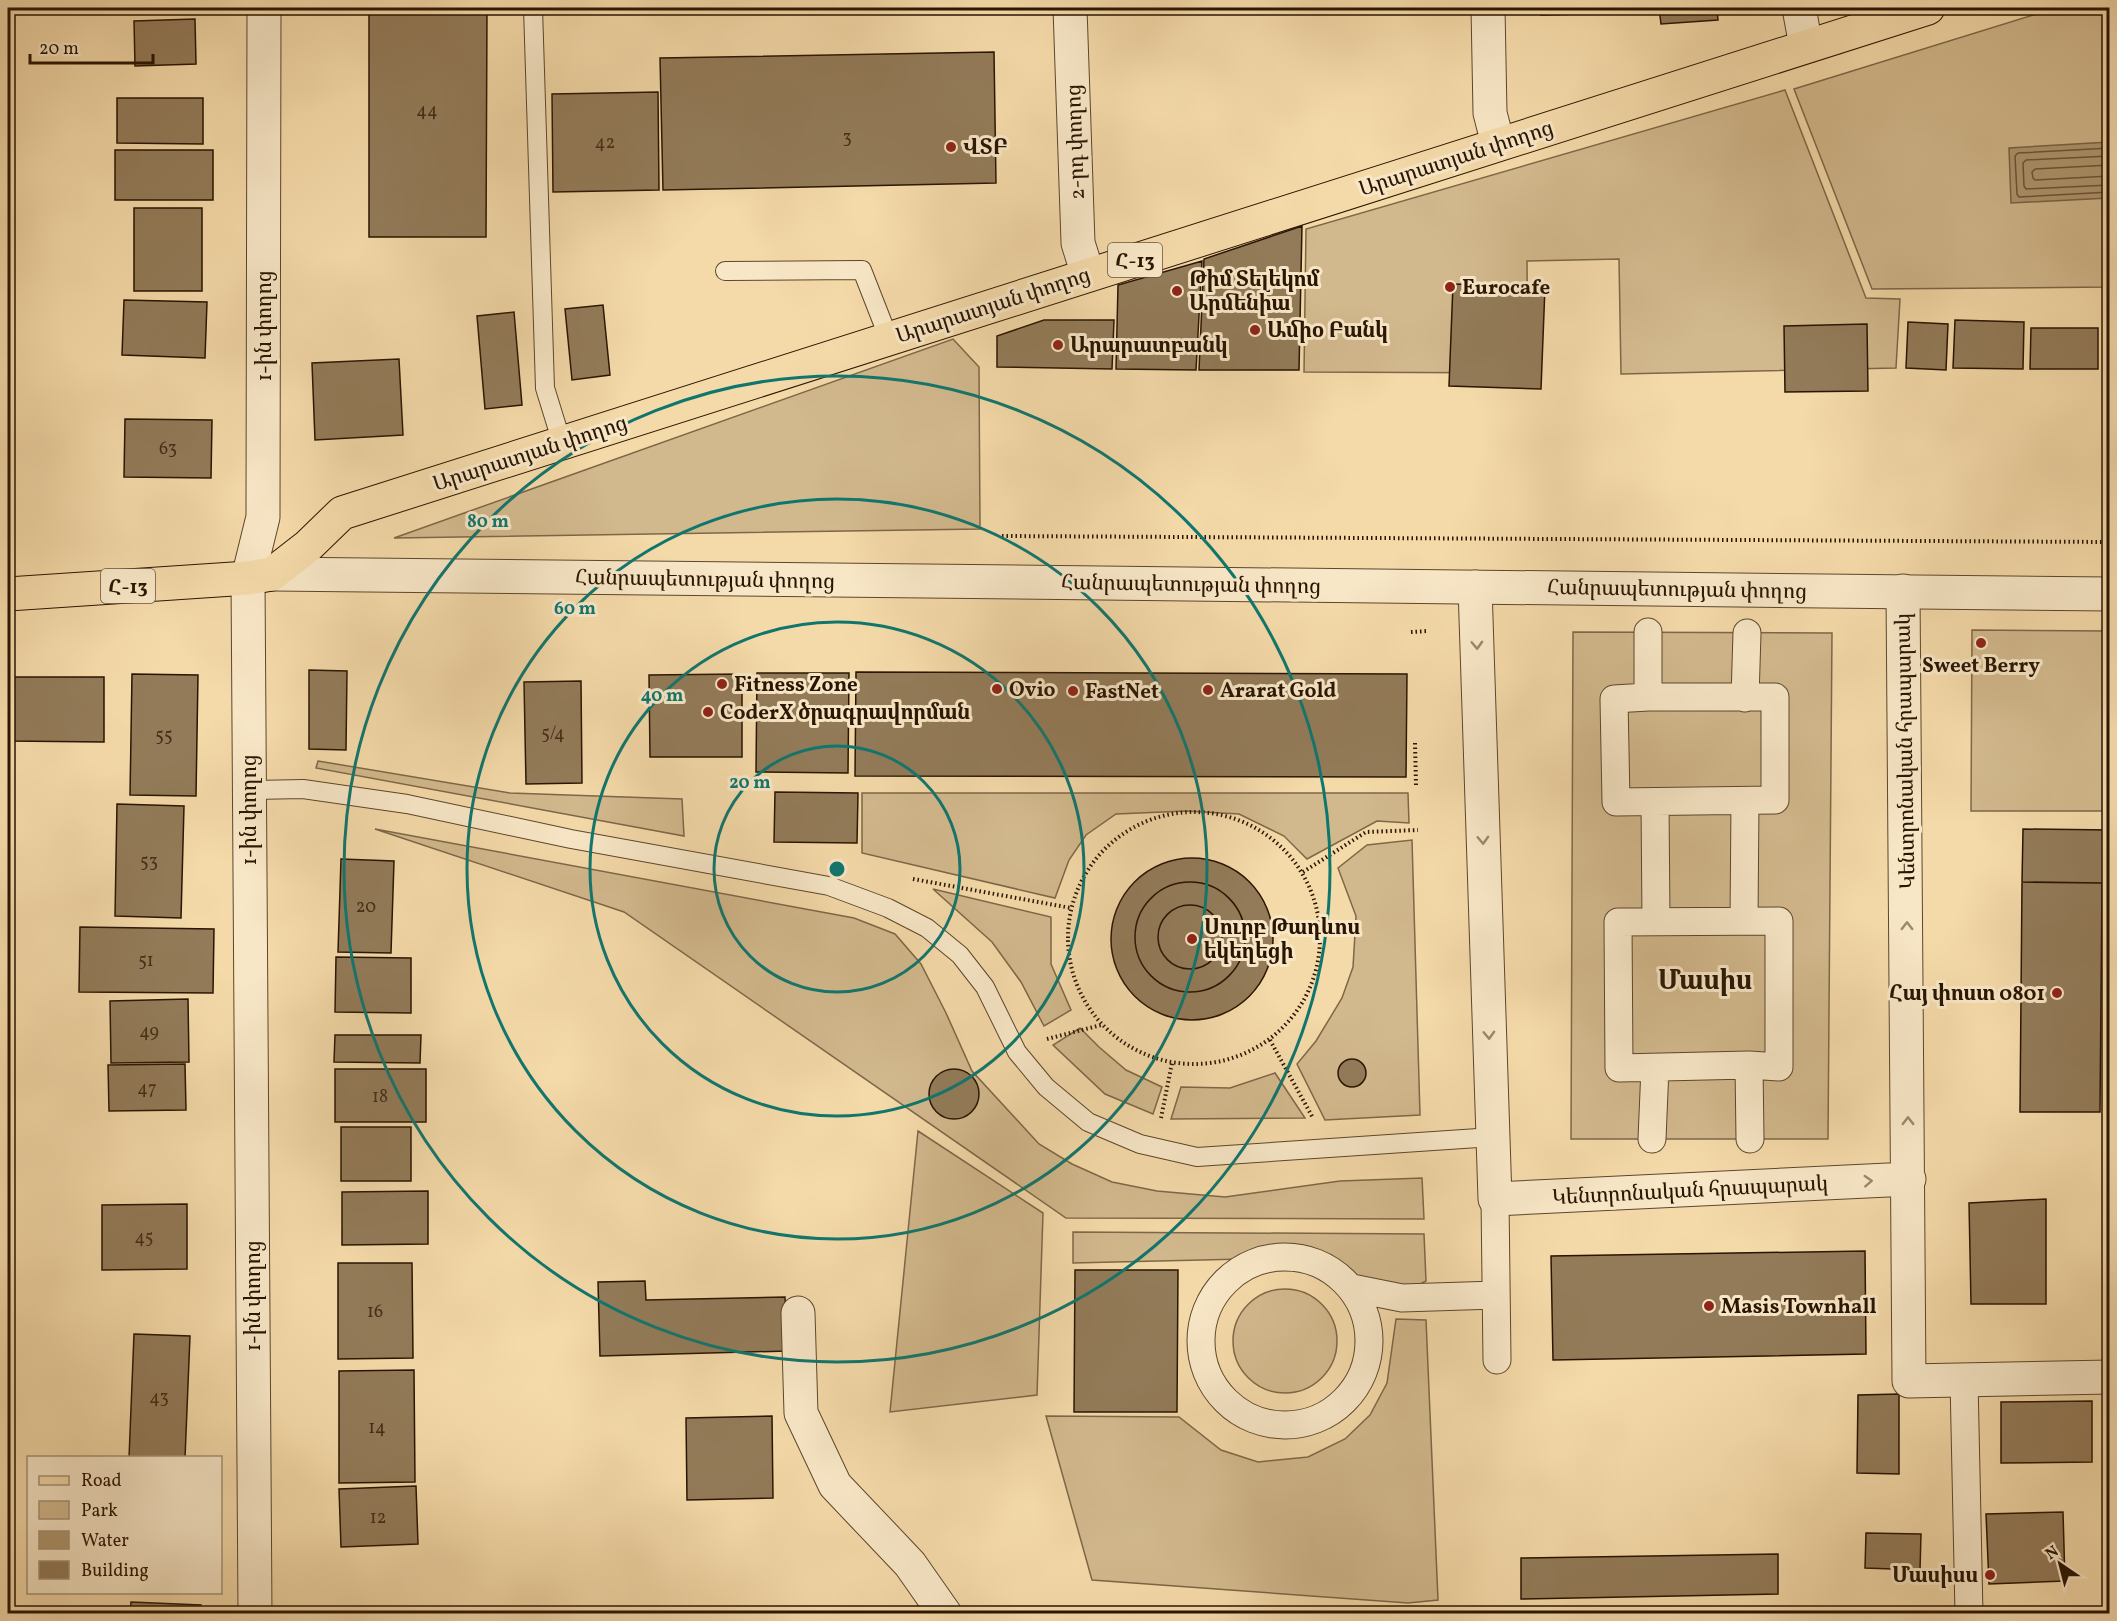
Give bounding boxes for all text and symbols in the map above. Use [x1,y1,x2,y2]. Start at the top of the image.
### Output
scale bar [30,27,153,65]
text: 20 m [39,37,79,62]
street label: 2-րդ փողոց [1060,84,1093,200]
house number: 44 [416,99,438,124]
street label: Արարատյան փողոց [1356,114,1557,205]
house number: 3 [842,126,852,151]
house number: 42 [595,131,615,156]
place label: ՎՏԲ [963,134,1008,163]
marker: ՎՏԲ [944,140,958,154]
road number: Հ-13 [1108,243,1162,277]
street label: Արարատյան փողոց [893,261,1094,352]
place label: Թիմ Տելեկոմ Արմենիա [1189,266,1320,319]
street label: 1-ին փողոց [251,270,280,382]
place label: Eurocafe [1462,274,1550,303]
marker: Eurocafe [1443,280,1457,294]
marker: Թիմ Տելեկոմ Արմենիա [1170,284,1184,298]
place label: Ամիօ Բանկ [1267,317,1388,346]
marker: Ամիօ Բանկ [1248,323,1262,337]
place label: Արարատբանկ [1070,332,1228,361]
marker: Արարատբանկ [1051,338,1065,352]
street label: Արարատյան փողոց [430,409,631,500]
house number: 63 [159,437,177,462]
text: 80 m [467,510,509,535]
street label: Հանրապետության փողոց [575,564,835,597]
road number: Հ-13 [101,569,155,603]
street label: Հանրապետության փողոց [1061,569,1321,602]
street label: Հանրապետության փողոց [1547,574,1807,607]
text: 60 m [554,597,596,622]
street label: Կենտրոնական հրապարակ [1890,613,1923,889]
marker: Sweet Berry [1974,636,1988,650]
one-way arrow [1470,641,1483,650]
place label: Sweet Berry [1922,652,2040,681]
place label: Fitness Zone [734,671,858,700]
place label: Ovio [1009,676,1055,705]
marker: Fitness Zone [715,677,729,691]
place label: Ararat Gold [1220,677,1337,706]
place label: FastNet [1085,678,1159,707]
marker: Ovio [990,682,1004,696]
marker: Ararat Gold [1201,683,1215,697]
text: 40 m [641,684,683,709]
marker: FastNet [1066,684,1080,698]
place label: CoderX ծրագրավորման [720,699,970,728]
marker: CoderX ծրագրավորման [701,705,715,719]
house number: 5/4 [541,722,565,747]
house number: 55 [155,724,173,749]
street label: 1-ին փողոց [236,754,265,866]
text: 20 m [729,771,771,796]
one-way arrow [1477,836,1489,845]
house number: 53 [140,850,158,875]
centre of rings [827,859,847,879]
house number: 20 [356,895,376,920]
place label: Սուրբ Թադևոս եկեղեցի [1204,914,1360,967]
one-way arrow [1901,921,1913,930]
marker: Սուրբ Թադևոս եկեղեցի [1185,932,1199,946]
house number: 51 [138,949,154,974]
district label: Մասիս [1658,963,1752,1001]
place label: Հայ փոստ 0801 [1889,980,2045,1009]
marker: Հայ փոստ 0801 [2050,986,2064,1000]
house number: 49 [139,1020,159,1045]
one-way arrow [1483,1030,1496,1039]
house number: 47 [137,1077,157,1102]
house number: 18 [372,1085,388,1110]
one-way arrow [1902,1116,1914,1125]
street label: Կենտրոնական հրապարակ [1551,1170,1829,1213]
one-way arrow [1864,1175,1873,1188]
house number: 45 [135,1226,153,1251]
street label: 1-ին փողոց [240,1240,269,1352]
place label: Masis Townhall [1721,1293,1877,1322]
marker: Masis Townhall [1702,1299,1716,1313]
house number: 16 [367,1300,383,1325]
house number: 43 [149,1386,169,1411]
house number: 14 [368,1416,386,1441]
legend [27,1456,222,1594]
text: Road [81,1469,122,1494]
text: Park [81,1499,118,1524]
house number: 12 [370,1506,386,1531]
text: Water [81,1529,129,1554]
north arrow [2030,1534,2090,1594]
text: N [2041,1541,2064,1566]
text: Building [81,1559,149,1584]
place label: Մասիսս [1892,1562,1978,1591]
marker: Մասիսս [1983,1568,1997,1582]

